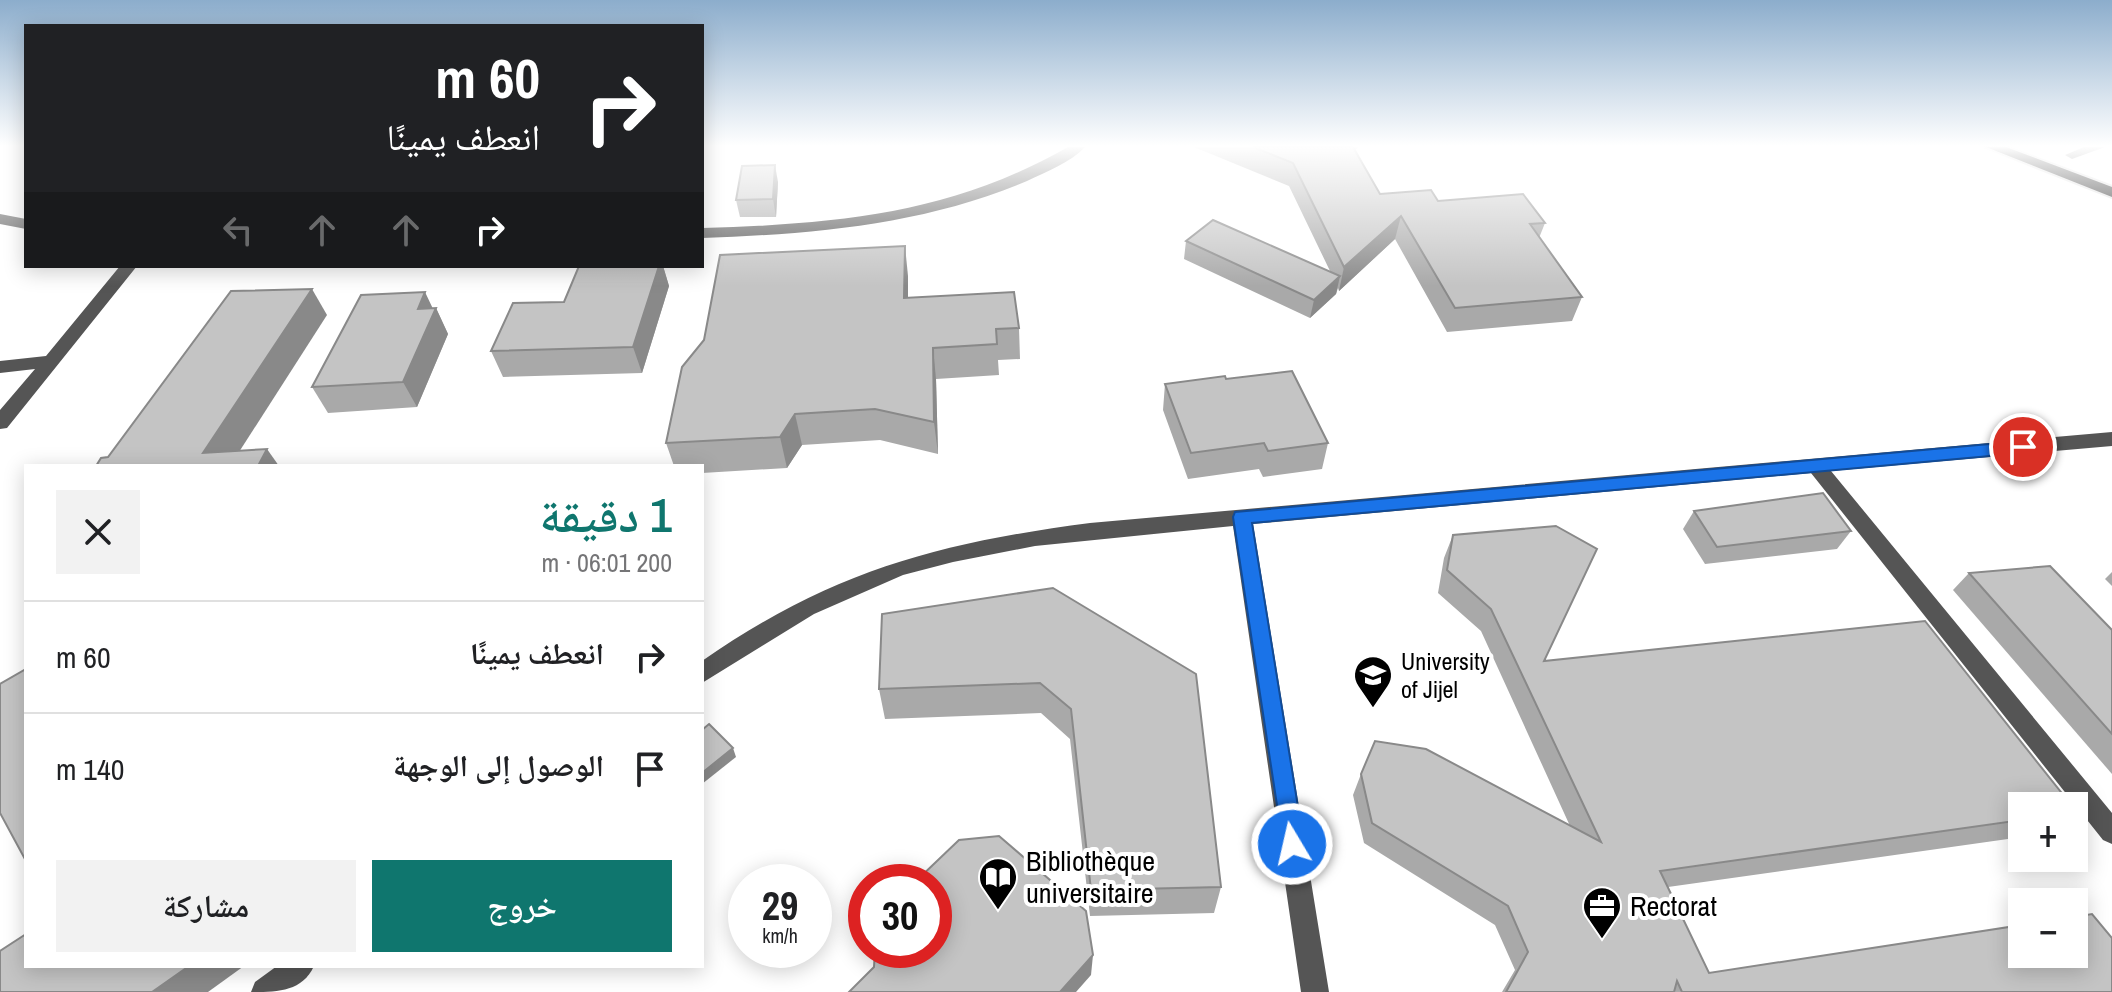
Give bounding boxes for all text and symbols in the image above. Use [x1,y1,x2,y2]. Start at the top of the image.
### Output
text: 60 m [435,40,540,115]
icon: right [568,56,672,160]
text: انعطف يمينًا [387,113,540,161]
icon: left [216,208,260,252]
icon: ahead [300,208,344,252]
icon: ahead [384,208,428,252]
icon: right [468,208,512,252]
pin [1989,413,2057,481]
icon: arrive [2001,425,2045,469]
text: 1 دقيقة [539,482,672,547]
button: close [56,490,140,574]
text: 200 m · 06:01 [542,545,672,580]
text: انعطف يمينًا [470,633,604,673]
icon: right [628,635,672,679]
text: 60 m [56,637,111,677]
place label: University of Jijel [1401,645,1490,705]
school or university icon: University of Jijel [1352,654,1394,709]
text: الوصول إلى الوجهة [393,745,604,785]
icon: arrive [628,747,672,791]
text: 140 m [56,749,124,789]
map controls [2008,792,2088,968]
button: + [2008,792,2088,872]
position arrow [1250,802,1334,886]
place label: Bibliothèque universitaire [1026,842,1155,912]
library icon: Bibliothèque universitaire [977,856,1019,911]
button: مشاركة [56,860,356,952]
button: خروج [372,860,672,952]
speed limit sign: 30 [848,864,952,968]
text: 29 [762,879,798,932]
office icon: Rectorat [1581,885,1623,940]
place label: Rectorat [1630,887,1717,925]
button: − [2008,888,2088,968]
text: km/h [762,922,798,949]

